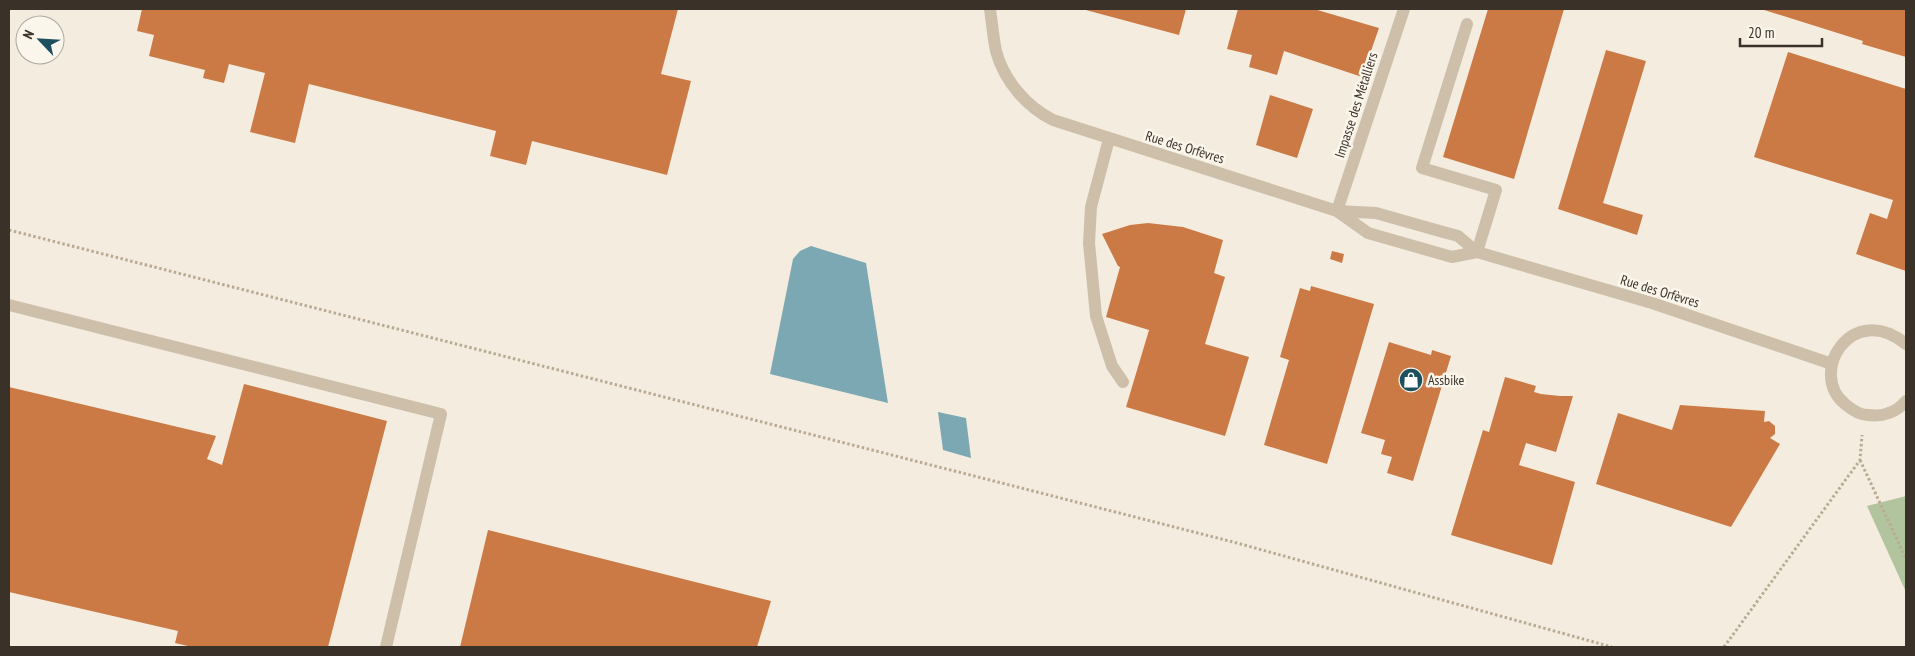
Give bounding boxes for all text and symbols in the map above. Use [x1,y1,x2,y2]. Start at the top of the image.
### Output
north arrow [15,15,65,65]
scale bar [1740,15,1822,47]
text: 20 m [1748,23,1774,42]
text: N [18,27,38,42]
street label: Impasse des Métalliers [1330,50,1382,160]
street label: Rue des Orfèvres [1143,126,1227,168]
street label: Rue des Orfèvres [1618,270,1702,312]
shop icon: Assbike [1398,367,1424,393]
place label: Assbike [1428,371,1464,389]

